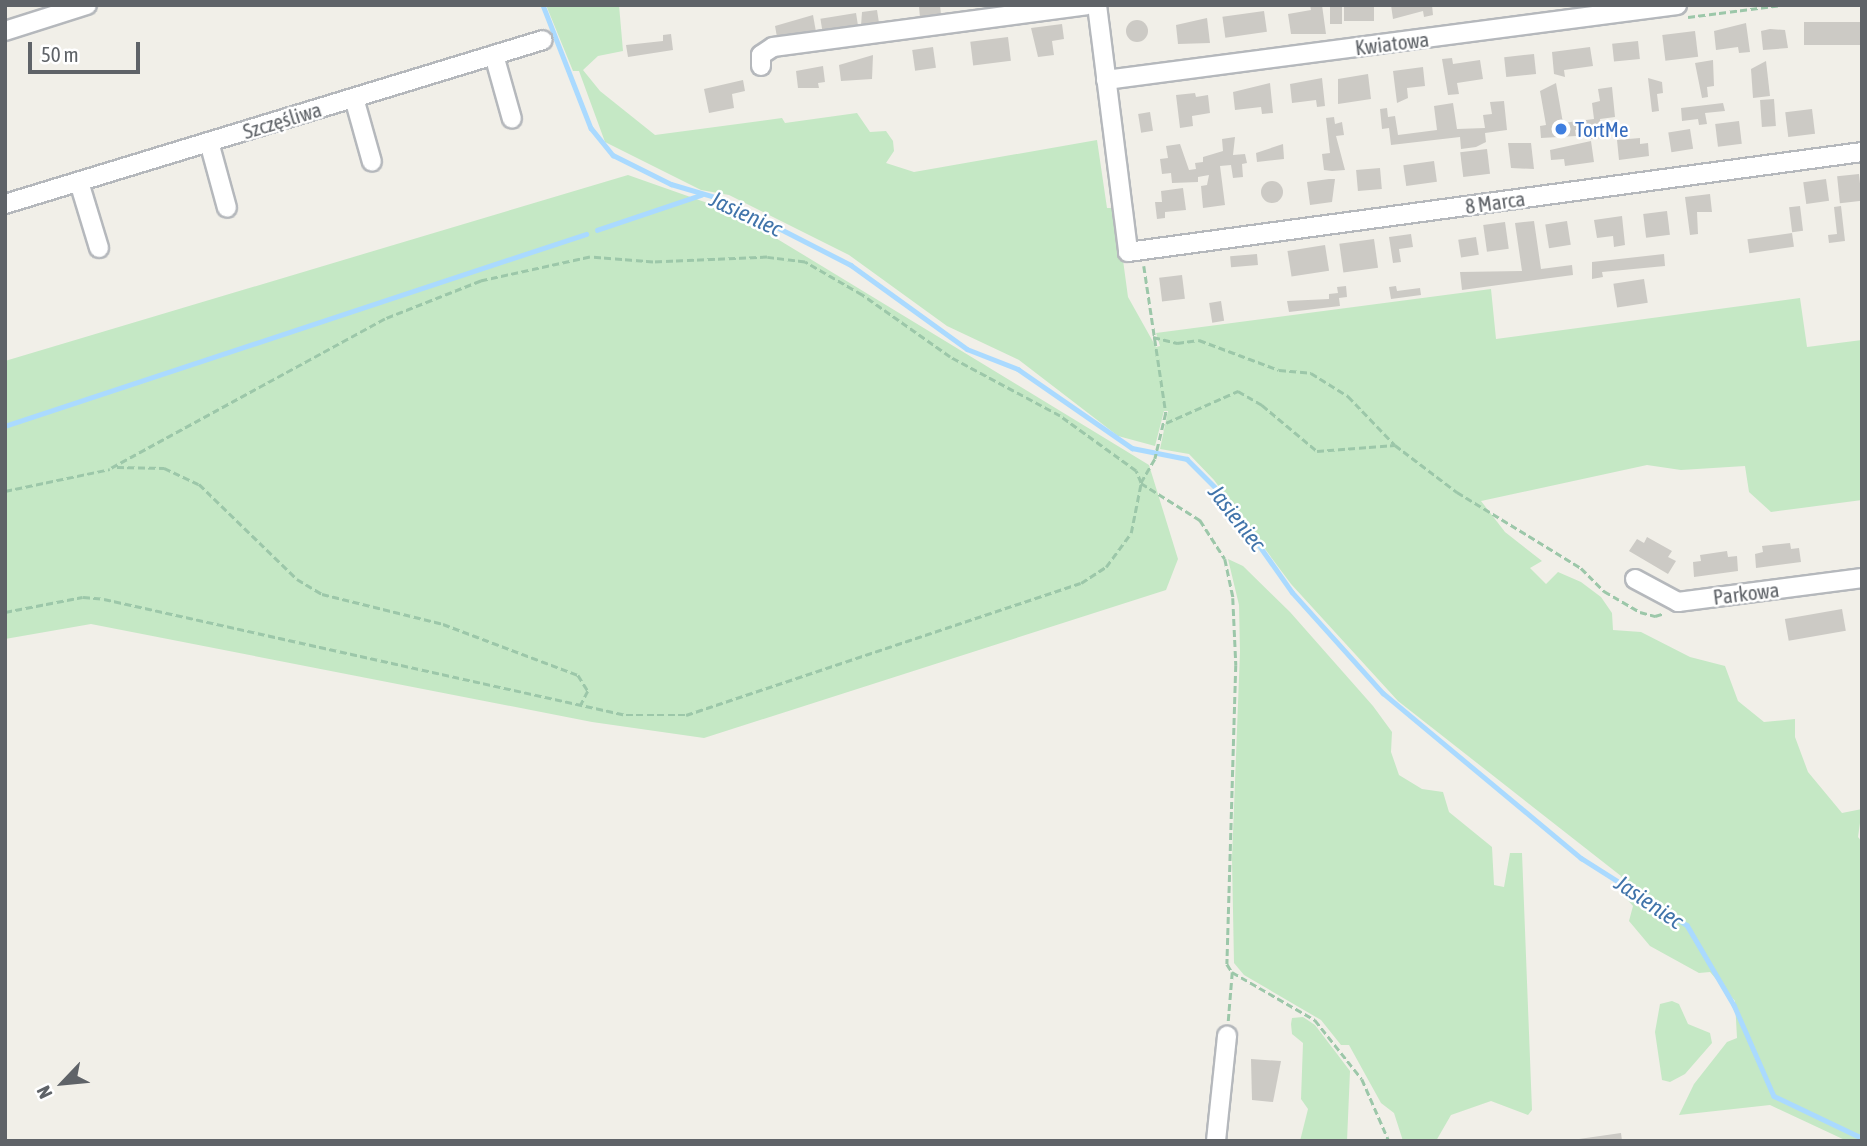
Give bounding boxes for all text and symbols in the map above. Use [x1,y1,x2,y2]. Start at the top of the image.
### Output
street label: Kwiatowa [1354,26,1430,60]
scale bar [32,28,144,72]
text: 50 m [41,42,79,66]
street label: Szczęśliwa [240,96,324,144]
place label: TortMe [1575,116,1628,142]
marker: TortMe [1553,121,1569,137]
water label: Jasieniec [705,185,787,243]
street label: 8 Marca [1463,185,1527,219]
water label: Jasieniec [1202,479,1272,557]
street label: Parkowa [1712,576,1780,610]
water label: Jasieniec [1609,869,1689,935]
north arrow [28,1048,98,1118]
text: N [32,1082,56,1102]

